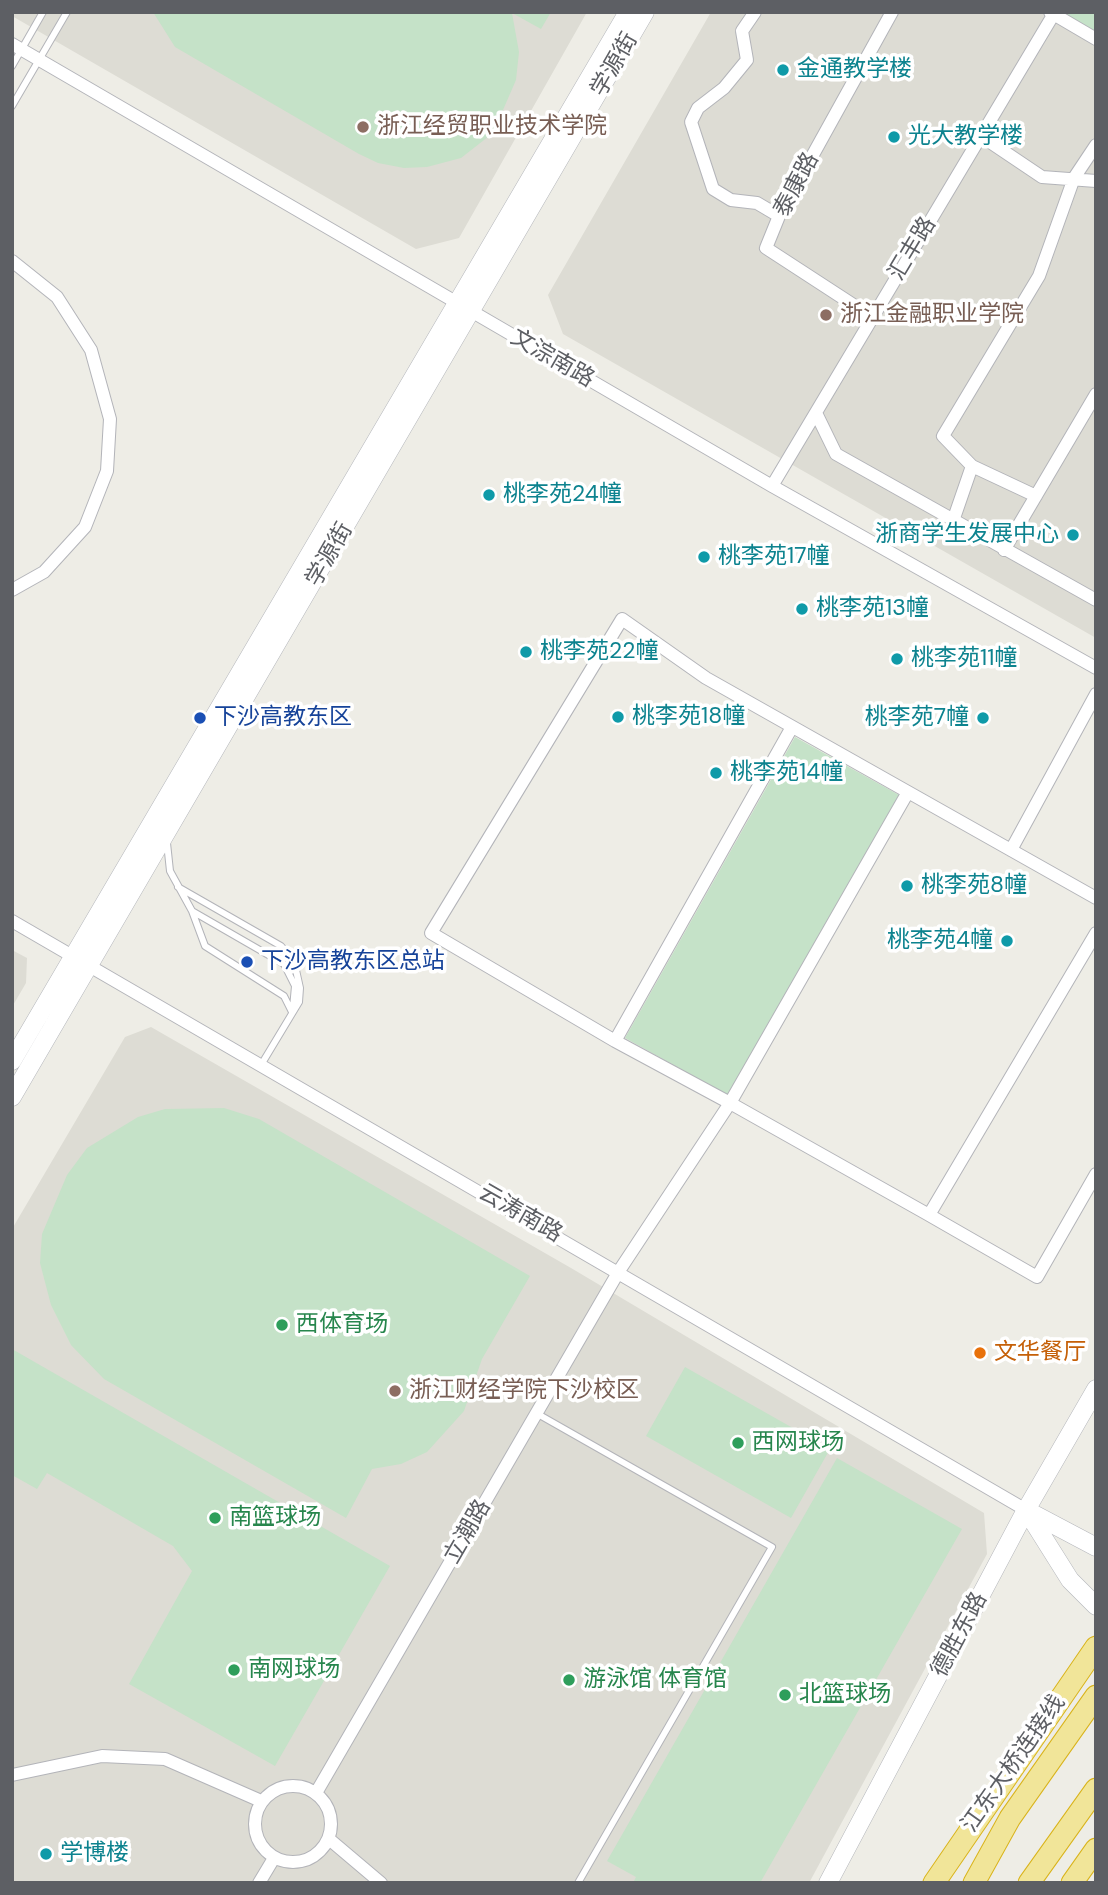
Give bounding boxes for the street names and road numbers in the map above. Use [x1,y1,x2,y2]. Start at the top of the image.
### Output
street label: 学源街 [586,28,644,102]
street label: 泰康路 [769,148,825,222]
street label: 汇丰路 [883,212,943,286]
street label: 文淙南路 [505,324,599,394]
street label: 学源街 [301,518,359,592]
street label: 云涛南路 [473,1179,567,1249]
street label: 立潮路 [439,1495,497,1569]
street label: 德胜东路 [926,1588,994,1682]
street label: 江东大桥连接线 [957,1690,1071,1838]

